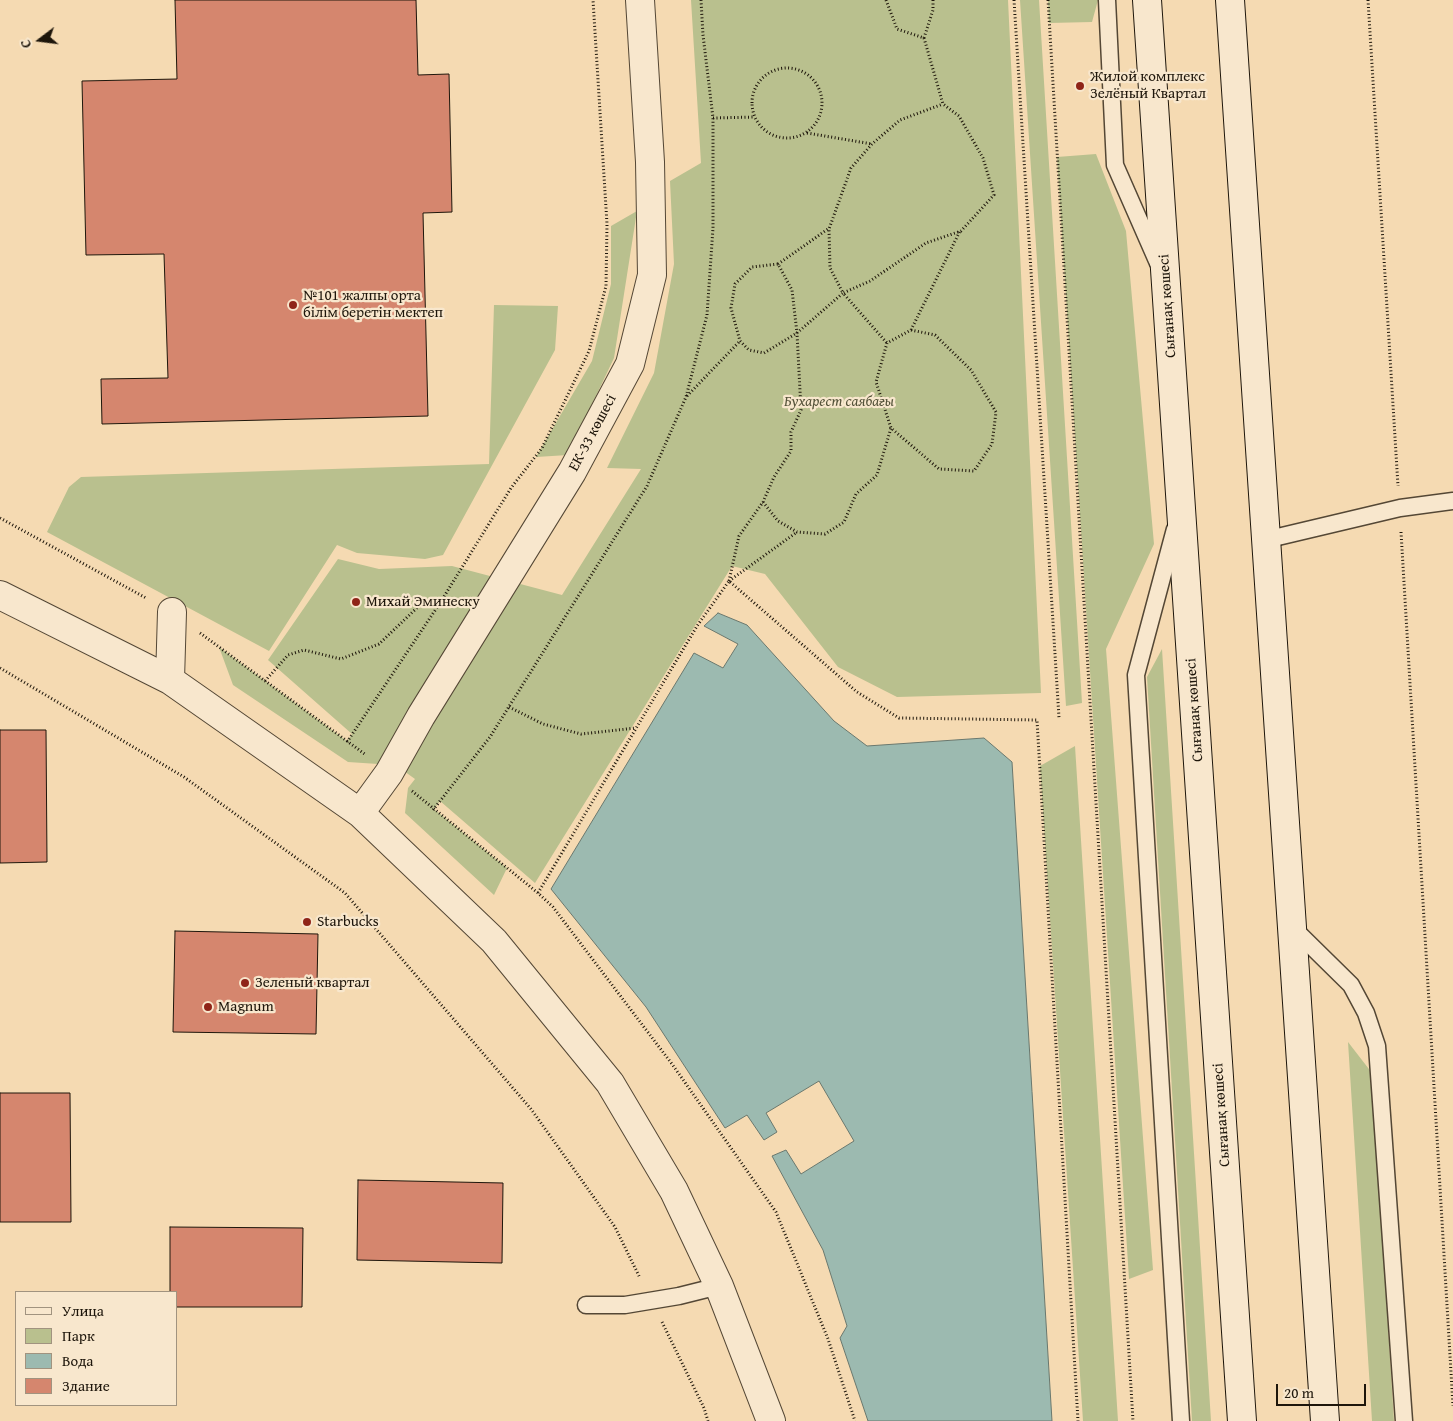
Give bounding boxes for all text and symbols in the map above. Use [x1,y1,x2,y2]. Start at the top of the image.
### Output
north arrow [15,15,65,65]
text: С [15,37,36,50]
place label: Жилой комплекс Зелёный Квартал [1090,68,1206,103]
marker: Жилой комплекс Зелёный Квартал [1074,80,1086,92]
street label: Сығанақ көшесі [1155,253,1181,359]
place label: №101 жалпы орта білім беретін мектеп [303,287,443,322]
marker: №101 жалпы орта білім беретін мектеп [287,299,299,311]
street label: ЕК-33 көшесі [565,391,621,475]
park label: Бухарест саябағы [784,393,894,411]
place label: Михай Эминеску [366,593,480,611]
marker: Михай Эминеску [350,596,362,608]
street label: Сығанақ көшесі [1182,657,1208,763]
place label: Starbucks [317,913,379,931]
marker: Starbucks [301,916,313,928]
place label: Зеленый квартал [255,974,370,992]
marker: Зеленый квартал [239,977,251,989]
place label: Magnum [218,998,274,1016]
marker: Magnum [202,1001,214,1013]
street label: Сығанақ көшесі [1209,1062,1235,1168]
legend [15,1291,178,1406]
text: Улица [62,1300,104,1321]
text: Парк [62,1325,95,1346]
text: Вода [62,1350,93,1371]
scale bar [1278,1374,1368,1406]
text: Здание [62,1375,110,1396]
text: 20 m [1284,1382,1314,1403]

